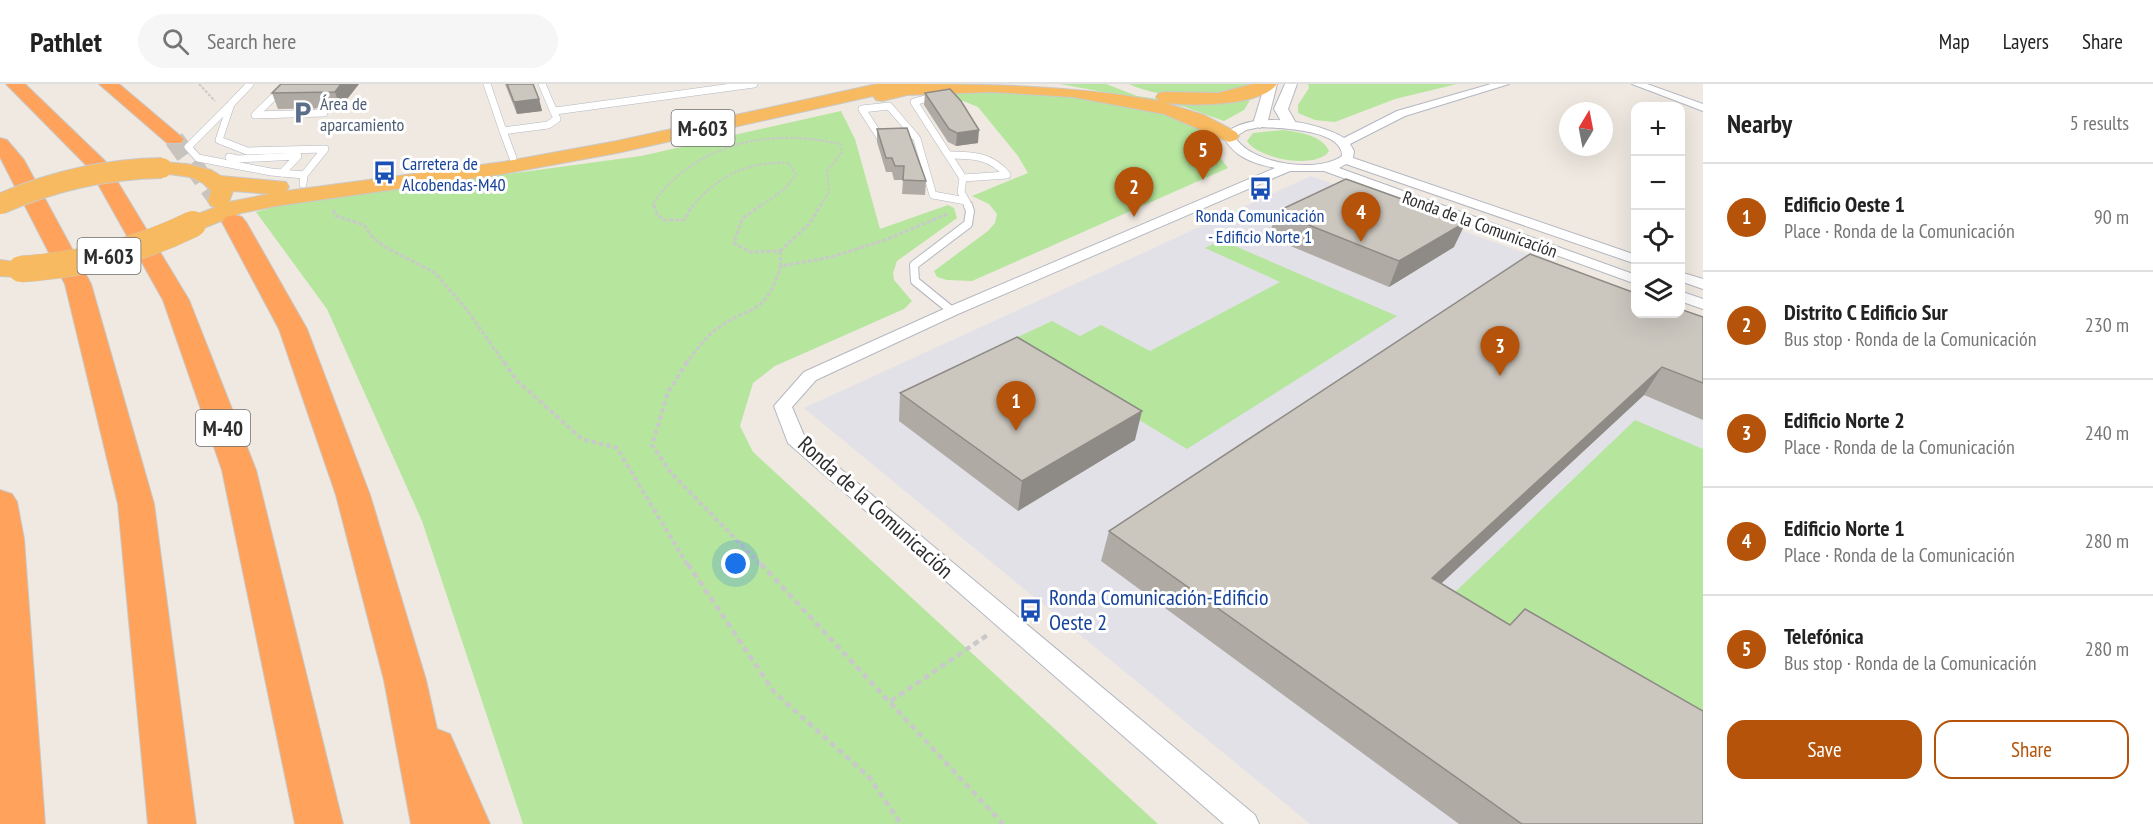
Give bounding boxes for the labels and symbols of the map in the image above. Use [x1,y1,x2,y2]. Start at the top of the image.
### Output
place label: Área de aparcamiento [320,92,405,136]
parking icon: Área de aparcamiento [289,100,315,126]
north arrow [1559,102,1613,156]
road number: M-603 [672,110,734,146]
pin: 5 [1184,130,1222,180]
place label: Carretera de Alcobendas-M40 [402,152,506,196]
bus stop icon: Carretera de Alcobendas-M40 [371,160,397,186]
pin: 2 [1114,168,1154,217]
bus stop icon: Ronda Comunicación - Edificio Norte 1 [1247,176,1273,202]
street label: Ronda de la Comunicación [1399,185,1561,263]
pin: 4 [1342,192,1380,242]
place label: Ronda Comunicación - Edificio Norte 1 [1196,204,1324,248]
road number: M-603 [78,238,140,274]
pin: 3 [1480,326,1520,376]
pin: 1 [996,382,1036,431]
road number: M-40 [196,410,250,446]
street label: Ronda de la Comunicación [793,430,959,584]
your location [721,549,750,578]
place label: Ronda Comunicación-Edificio Oeste 2 [1049,583,1268,636]
bus stop icon: Ronda Comunicación-Edificio Oeste 2 [1018,597,1044,623]

